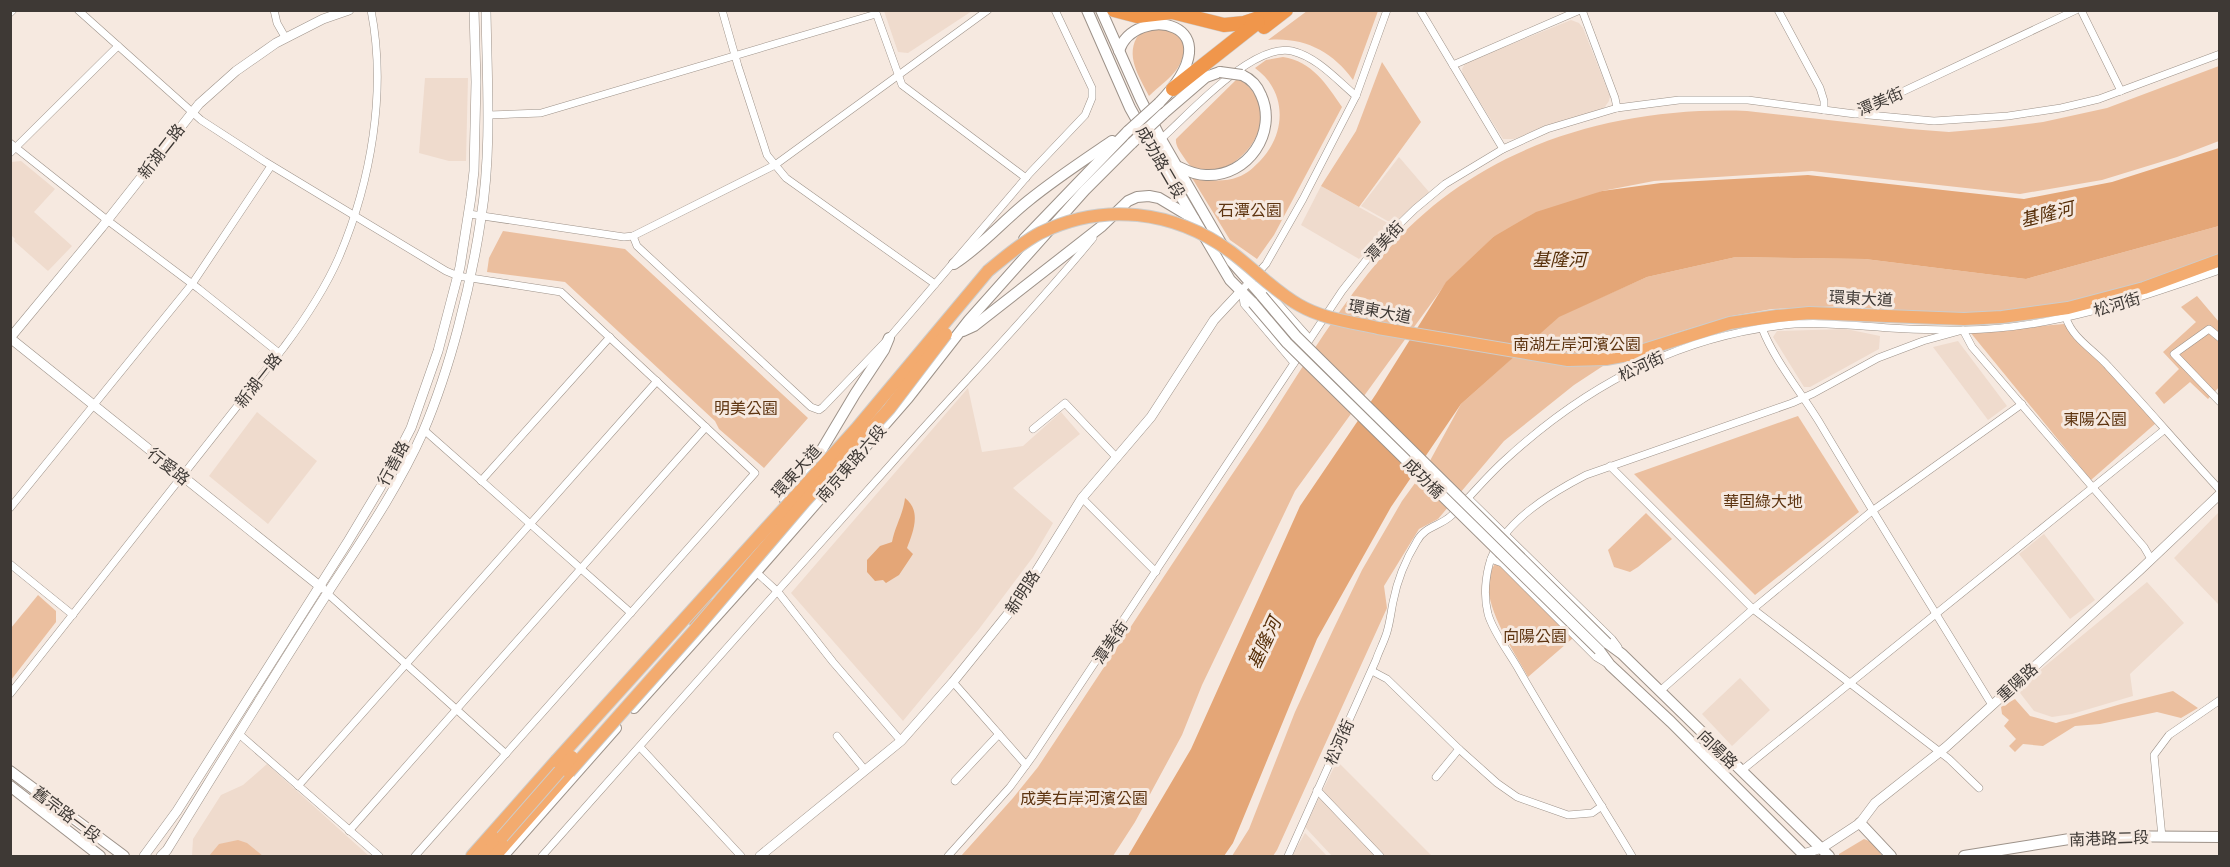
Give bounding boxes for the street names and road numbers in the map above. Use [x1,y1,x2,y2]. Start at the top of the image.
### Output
street label: 潭美街 [1854,82,1906,120]
street label: 新湖二路 [133,120,189,182]
street label: 成功路二段 [1132,122,1190,202]
street label: 潭美街 [1360,217,1408,265]
street label: 環東大道 [1829,286,1893,310]
street label: 松河街 [2091,288,2143,320]
street label: 環東大道 [1347,295,1413,327]
street label: 松河街 [1615,347,1667,385]
street label: 新湖一路 [230,349,286,411]
street label: 南京東路六段 [812,420,890,506]
street label: 行善路 [373,437,413,489]
street label: 環東大道 [767,441,825,501]
street label: 行愛路 [144,443,194,489]
street label: 成功橋 [1400,454,1448,502]
street label: 新明路 [1001,566,1043,618]
street label: 潭美街 [1088,617,1132,667]
street label: 重陽路 [1992,659,2042,705]
street label: 松河街 [1320,716,1358,768]
street label: 向陽路 [1694,725,1742,773]
street label: 舊宗路一段 [29,782,105,846]
street label: 南港路二段 [2069,827,2149,849]

